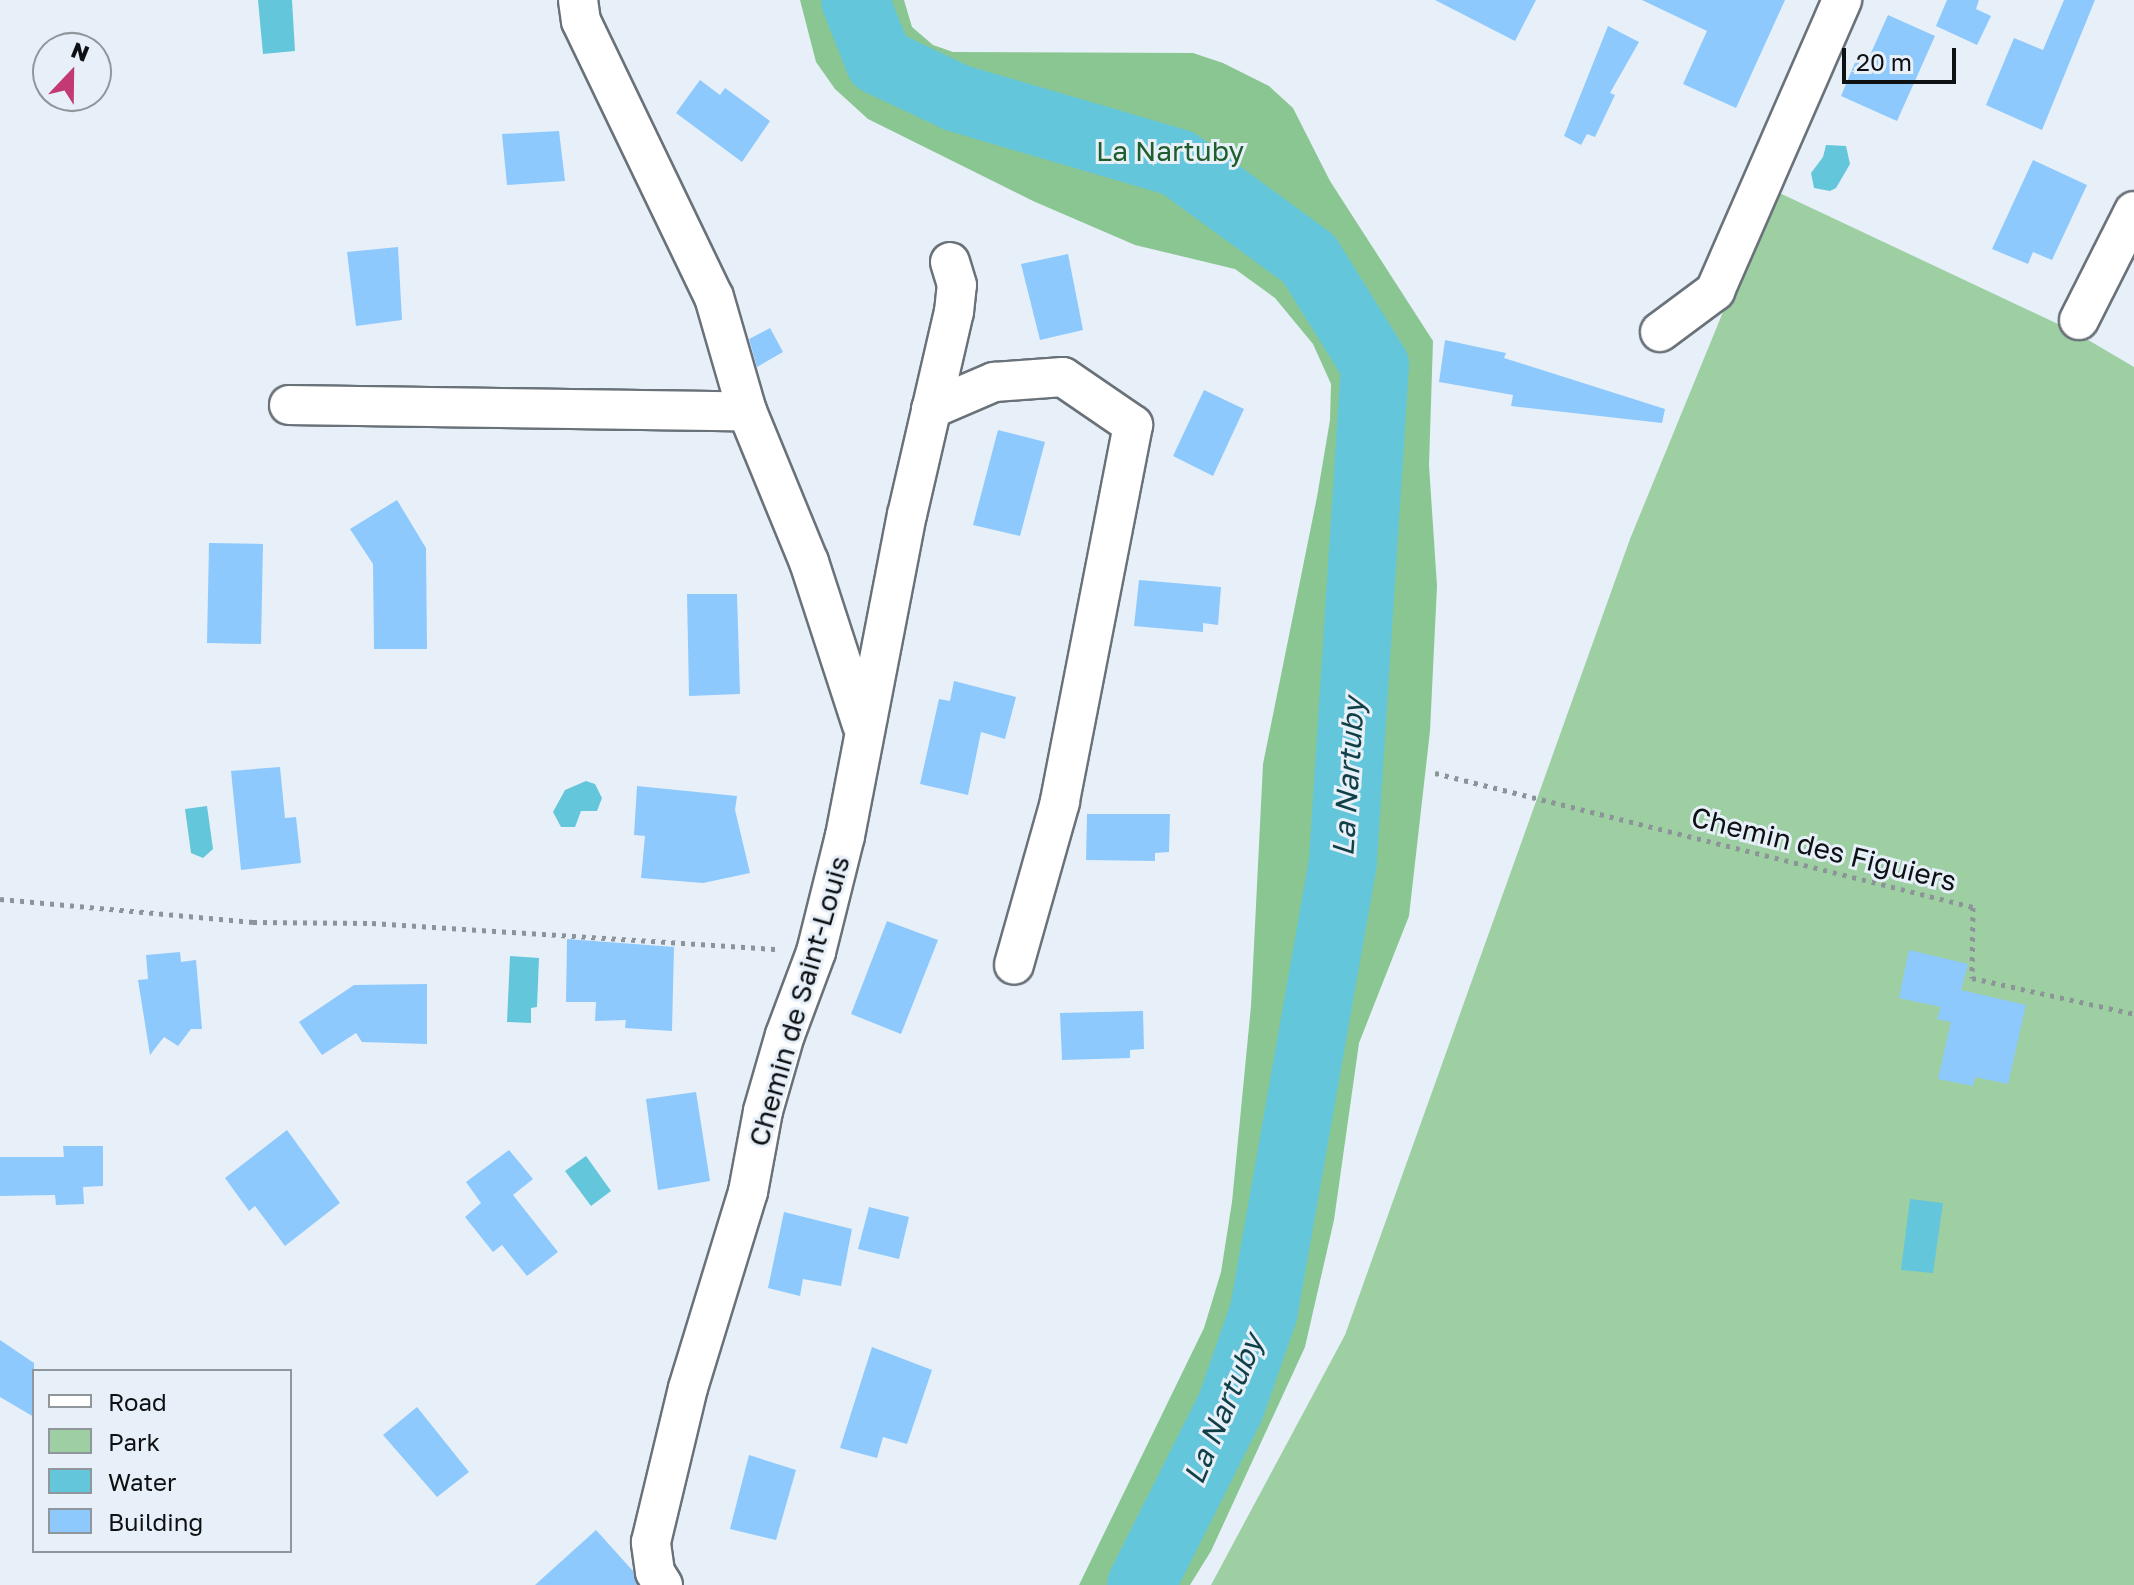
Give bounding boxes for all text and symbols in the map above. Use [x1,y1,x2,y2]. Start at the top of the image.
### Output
north arrow [32,32,112,112]
scale bar [1846,32,1960,82]
text: N [68,35,93,67]
text: 20 m [1856,47,1912,76]
park label: La Nartuby [1096,134,1244,168]
water label: La Nartuby [1325,697,1371,857]
street label: Chemin des Figuiers [1688,800,1960,898]
street label: Chemin de Saint-Louis [741,852,857,1150]
water label: La Nartuby [1175,1329,1271,1489]
legend [32,1369,292,1553]
text: Road [108,1387,167,1416]
text: Park [108,1427,160,1456]
text: Water [108,1467,176,1496]
text: Building [108,1507,203,1536]

